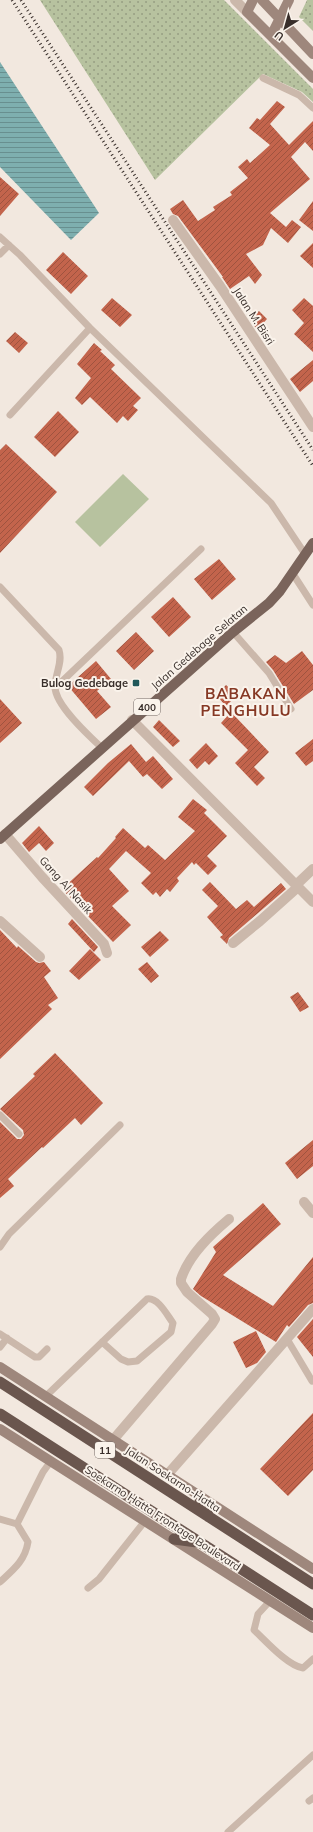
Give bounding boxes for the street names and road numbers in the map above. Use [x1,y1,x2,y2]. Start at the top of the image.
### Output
street label: Jalan M. Bisri [230,285,278,347]
street label: Jalan Gedebage Selatan [148,601,250,693]
road number: 400 [134,699,160,715]
street label: Gang Al Nasik [36,853,96,917]
road number: 11 [95,1442,115,1458]
street label: Jalan Soekarno-Hatta [123,1443,223,1515]
street label: Soekarno Hatta Frontage Boulevard [82,1462,244,1574]

